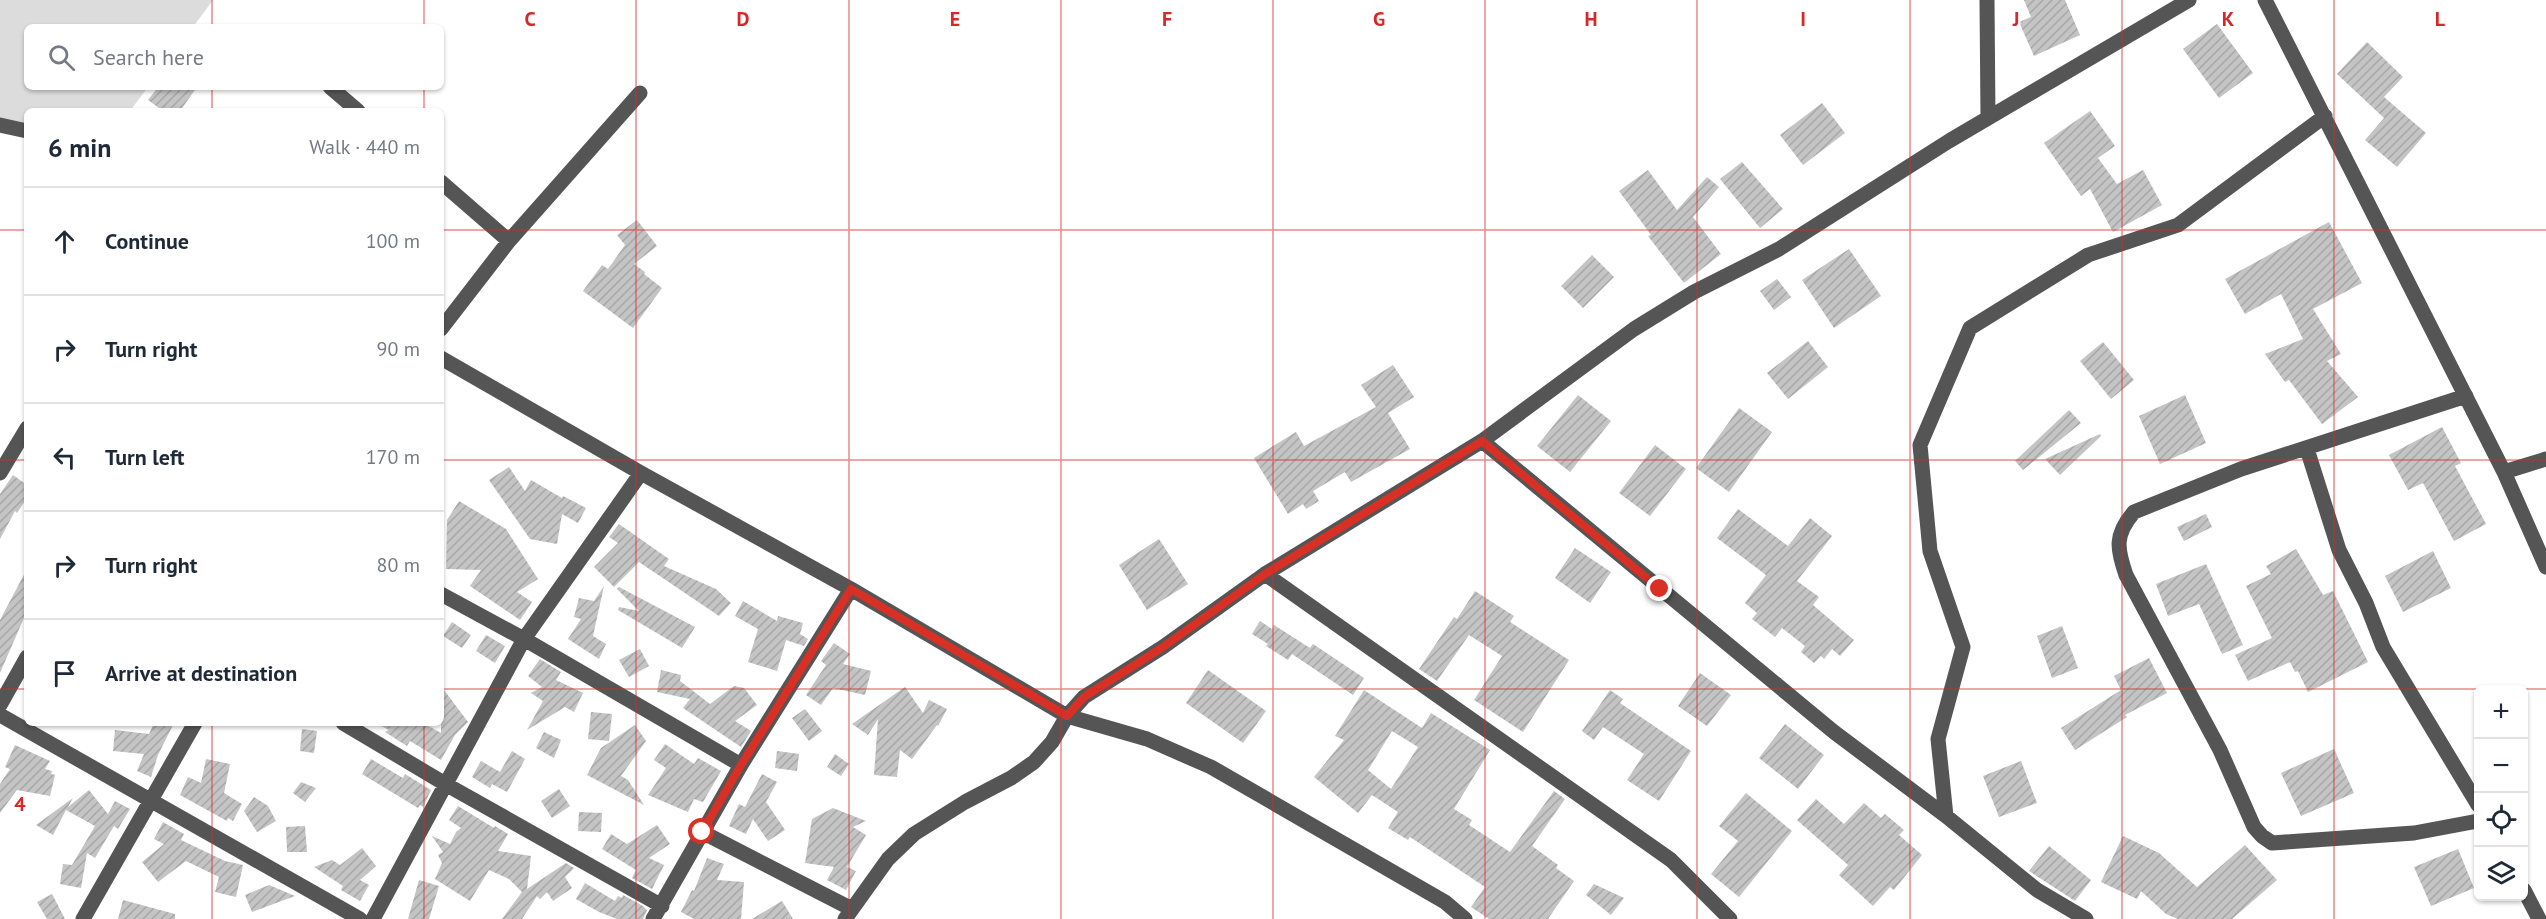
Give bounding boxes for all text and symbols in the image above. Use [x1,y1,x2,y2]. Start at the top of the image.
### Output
text: C [524,6,536,32]
text: D [737,6,750,32]
text: E [950,6,960,32]
text: F [1162,6,1172,32]
text: G [1373,6,1385,32]
text: H [1584,6,1598,32]
text: I [1800,6,1806,32]
text: J [2012,6,2019,32]
text: K [2222,6,2235,32]
text: L [2435,6,2446,32]
search box [24,24,444,90]
icon: search [45,41,78,74]
text: Search here [93,43,204,71]
text: 6 min [48,131,111,164]
text: Walk · 440 m [309,134,420,160]
icon: ahead [48,225,81,258]
text: Continue [105,227,189,255]
text: 100 m [366,228,420,254]
icon: right [48,333,81,366]
text: Turn right [105,335,197,363]
text: 90 m [377,336,420,362]
icon: left [48,441,81,474]
text: Turn left [105,443,185,471]
text: 170 m [366,444,420,470]
icon: right [48,549,81,582]
text: Turn right [105,551,197,579]
text: 80 m [377,552,420,578]
route end [1646,575,1672,601]
icon: arrive [48,657,81,690]
text: Arrive at destination [105,659,297,687]
map controls [2474,685,2528,901]
button: + [2474,685,2528,739]
button: − [2474,739,2528,793]
text: 4 [14,791,26,817]
button: locate [2474,793,2528,847]
route start [688,818,714,844]
button: layers [2474,847,2528,901]

